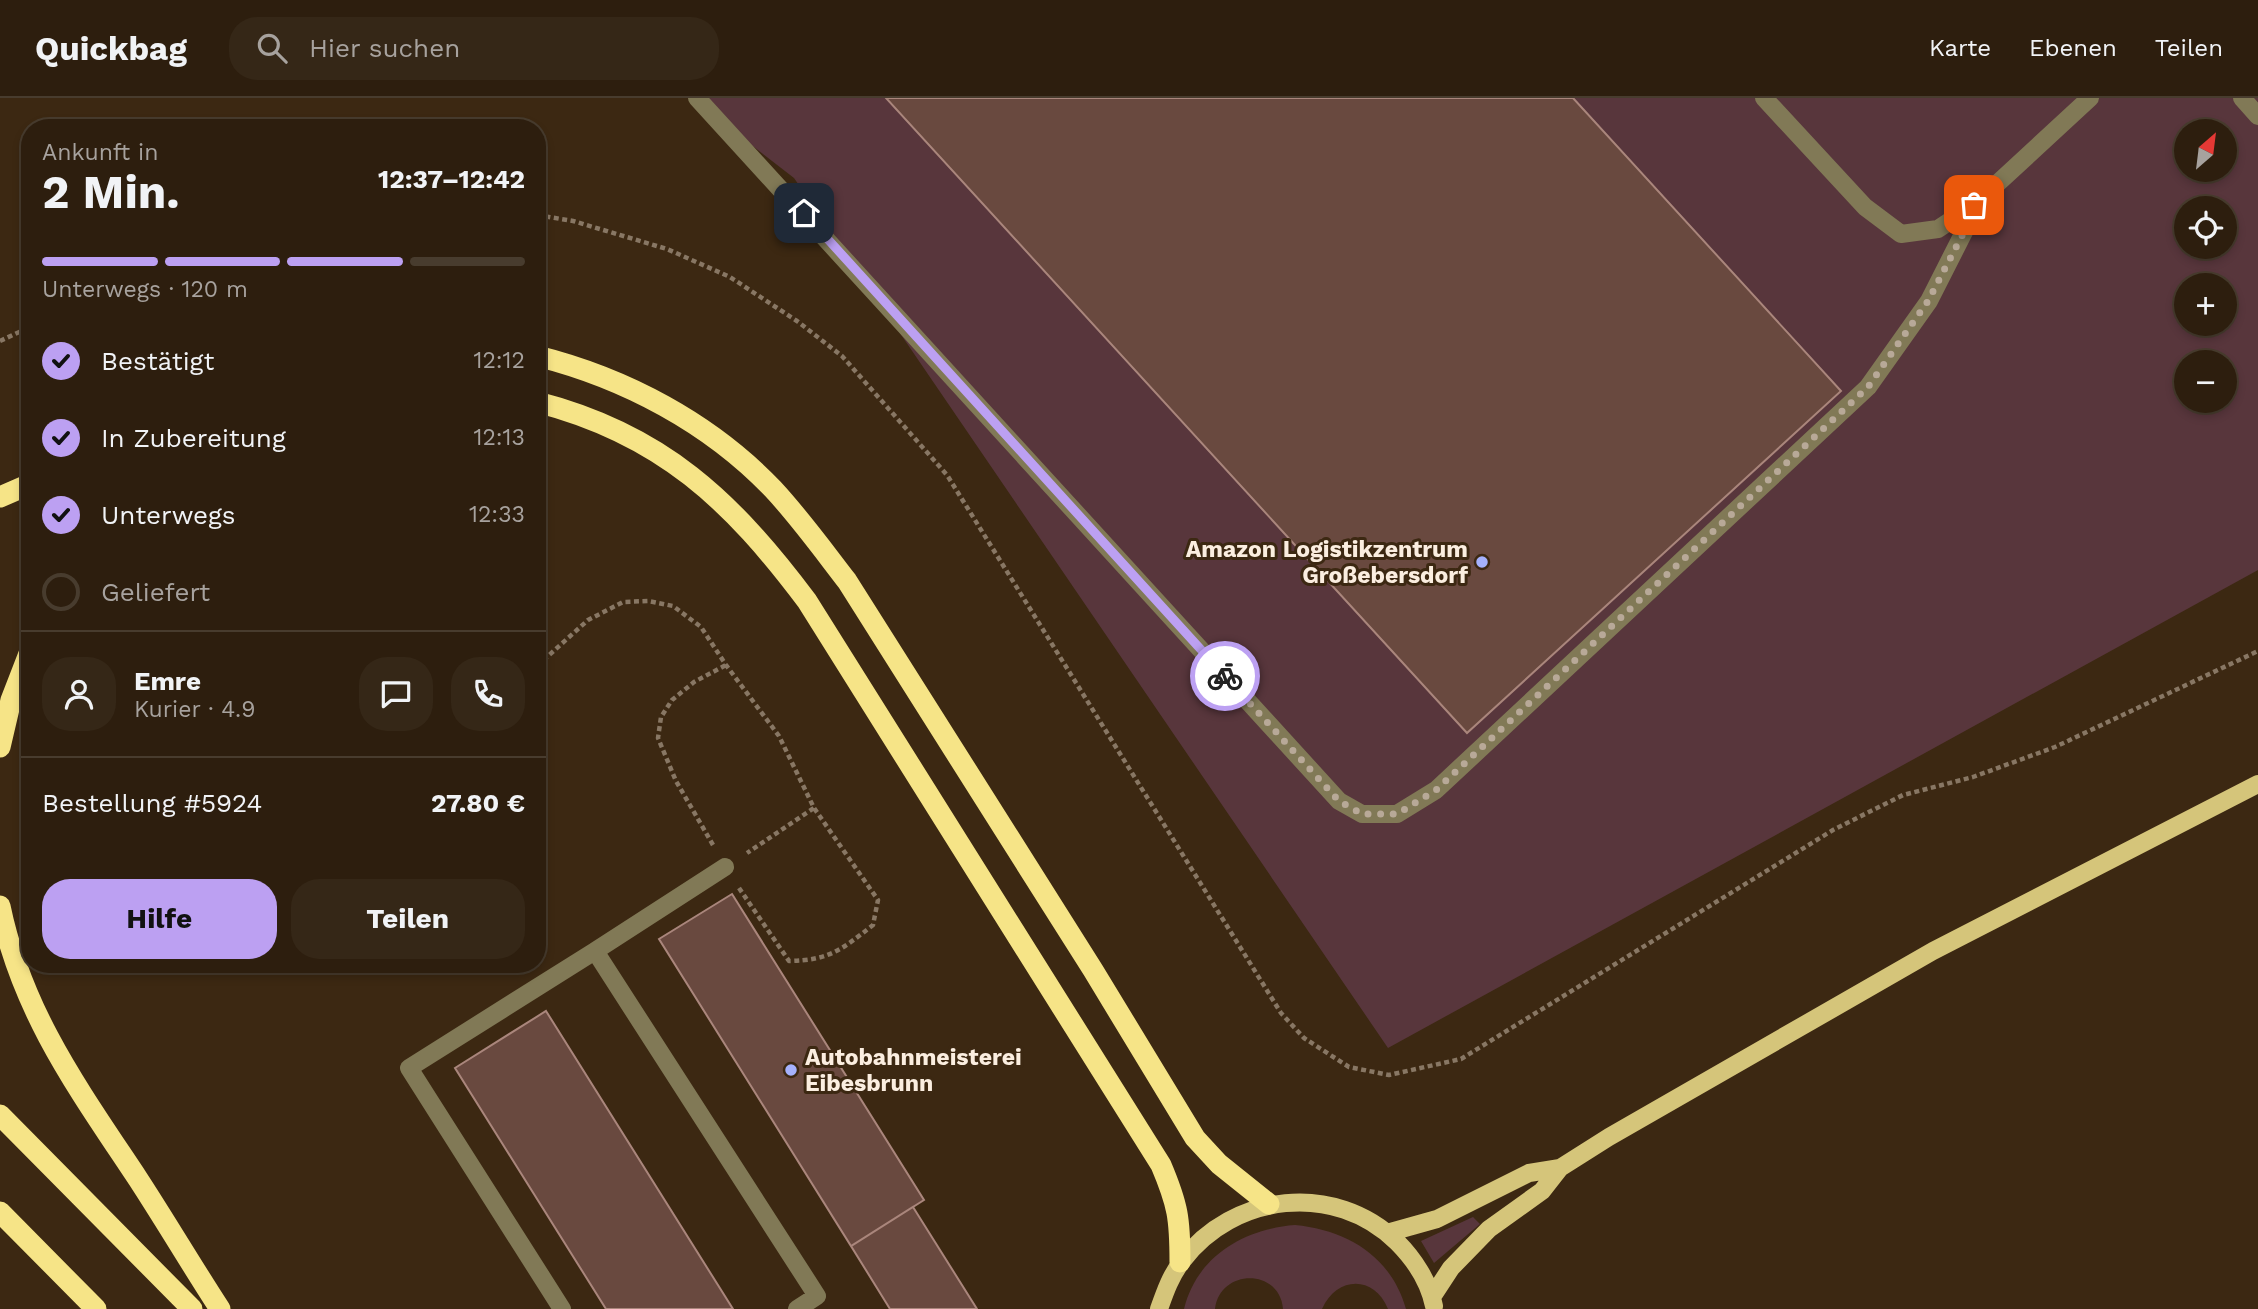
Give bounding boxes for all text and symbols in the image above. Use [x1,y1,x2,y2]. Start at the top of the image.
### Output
search box [229,17,719,80]
text: Quickbag [35,29,187,68]
icon: search [253,29,291,67]
text: Hier suchen [309,33,460,63]
text: Karte [1929,34,1991,62]
text: Ebenen [2029,34,2117,62]
text: Teilen [2155,34,2223,62]
north arrow [2174,119,2236,182]
map controls [2174,119,2237,413]
text: Ankunft in [42,139,158,166]
text: 12:37–12:42 [378,164,525,194]
text: 2 Min. [42,165,180,219]
pin [1944,175,2004,235]
pin [774,183,834,243]
icon: bag [1955,186,1993,224]
icon: home [785,194,823,232]
button: locate [2174,196,2237,259]
button: + [2174,273,2237,336]
text: Unterwegs · 120 m [42,276,248,303]
icon: check [42,342,80,380]
text: Bestätigt [101,346,214,376]
text: 12:12 [473,347,525,374]
button: − [2174,350,2237,413]
icon: check [42,419,80,457]
text: In Zubereitung [101,423,286,453]
text: 12:13 [473,424,525,451]
icon: check [42,496,80,534]
text: Unterwegs [101,500,236,530]
text: 12:33 [469,501,525,528]
place label: Amazon Logistikzentrum Großebersdorf [1186,536,1468,589]
marker: Amazon Logistikzentrum Großebersdorf [1474,554,1490,570]
text: Geliefert [101,577,210,607]
courier [1190,641,1260,711]
button: person [42,657,116,731]
button: chat [359,657,433,731]
button: phone [451,657,525,731]
icon: bike [1206,657,1244,695]
text: Emre [134,666,201,696]
text: Kurier · 4.9 [134,696,255,723]
text: Bestellung #5924 [42,788,262,818]
text: 27.80 € [431,788,525,818]
button: Hilfe [42,879,277,959]
button: Teilen [291,879,525,959]
place label: Autobahnmeisterei Eibesbrunn [805,1044,1022,1097]
marker: Autobahnmeisterei Eibesbrunn [783,1062,799,1078]

